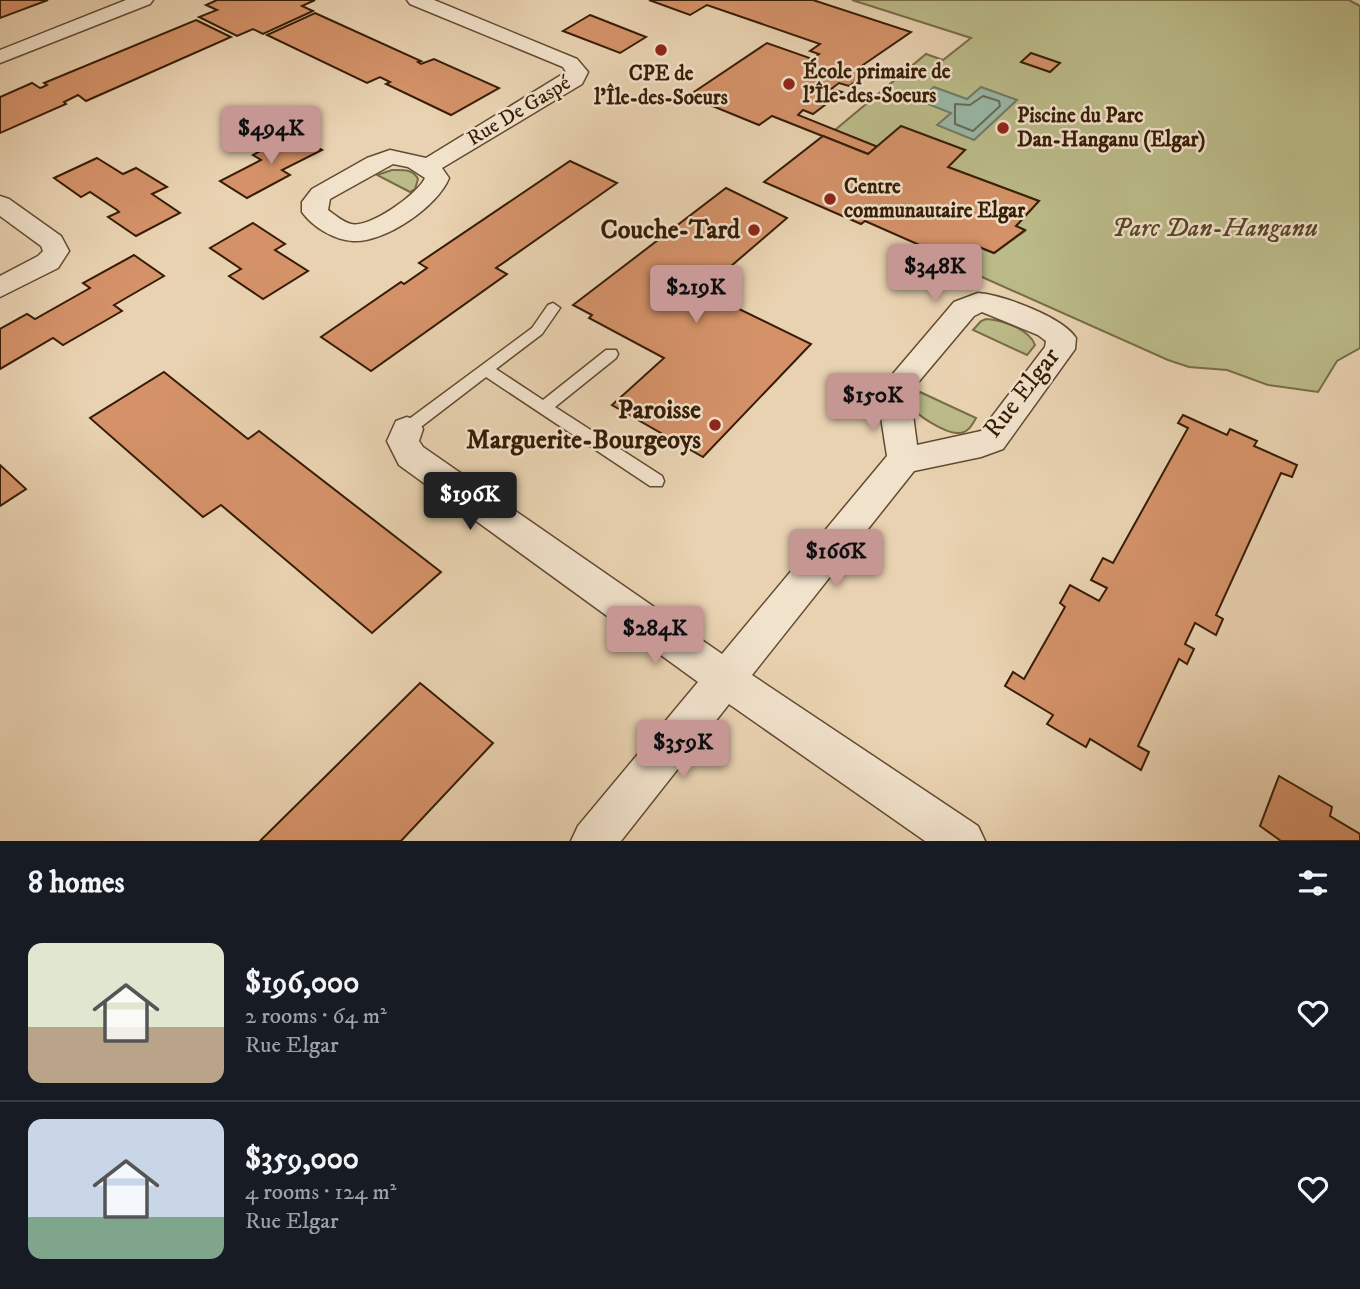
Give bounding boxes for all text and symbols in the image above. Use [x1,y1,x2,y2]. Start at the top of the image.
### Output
marker: CPE de l'Île-des-Soeurs [653,42,669,58]
place label: École primaire de l'Île-des-Soeurs [802,57,951,109]
place label: CPE de l'Île-des-Soeurs [593,61,728,111]
street label: Rue De Gaspé [463,70,576,152]
marker: École primaire de l'Île-des-Soeurs [781,76,797,92]
place label: Piscine du Parc Dan-Hanganu (Elgar) [1017,103,1206,153]
pin: $494K [222,106,320,166]
text: $494K [238,114,304,143]
marker: Piscine du Parc Dan-Hanganu (Elgar) [995,120,1011,136]
place label: Centre communautaire Elgar [844,174,1026,224]
marker: Centre communautaire Elgar [822,191,838,207]
park label: Parc Dan-Hanganu [1112,212,1318,245]
place label: Couche-Tard [600,214,741,247]
marker: Couche-Tard [746,222,762,238]
pin: $348K [886,244,984,304]
text: $348K [904,252,966,281]
pin: $219K [647,266,745,325]
text: $219K [666,273,726,302]
street label: Rue Elgar [976,341,1068,445]
pin: $150K [824,374,922,433]
text: $150K [843,381,903,410]
place label: Paroisse Marguerite-Bourgeoys [466,394,701,457]
marker: Paroisse Marguerite-Bourgeoys [707,417,723,433]
pin: $196K [421,472,519,532]
text: $196K [440,480,500,509]
pin: $166K [787,530,885,589]
text: $166K [805,537,867,566]
pin: $284K [606,606,704,666]
text: $284K [623,614,687,643]
pin: $359K [634,720,732,780]
text: $359K [653,728,713,757]
icon: filters [1294,864,1332,902]
text: 8 homes [28,865,125,902]
text: $196,000 [245,965,359,1002]
icon: home [84,971,168,1055]
icon: heart [1294,994,1332,1032]
text: 2 rooms · 64 m² [245,1002,387,1031]
text: Rue Elgar [245,1031,339,1060]
text: $359,000 [245,1141,359,1178]
icon: home [84,1147,168,1231]
icon: heart [1294,1170,1332,1208]
text: 4 rooms · 124 m² [245,1178,396,1207]
text: Rue Elgar [245,1207,339,1236]

